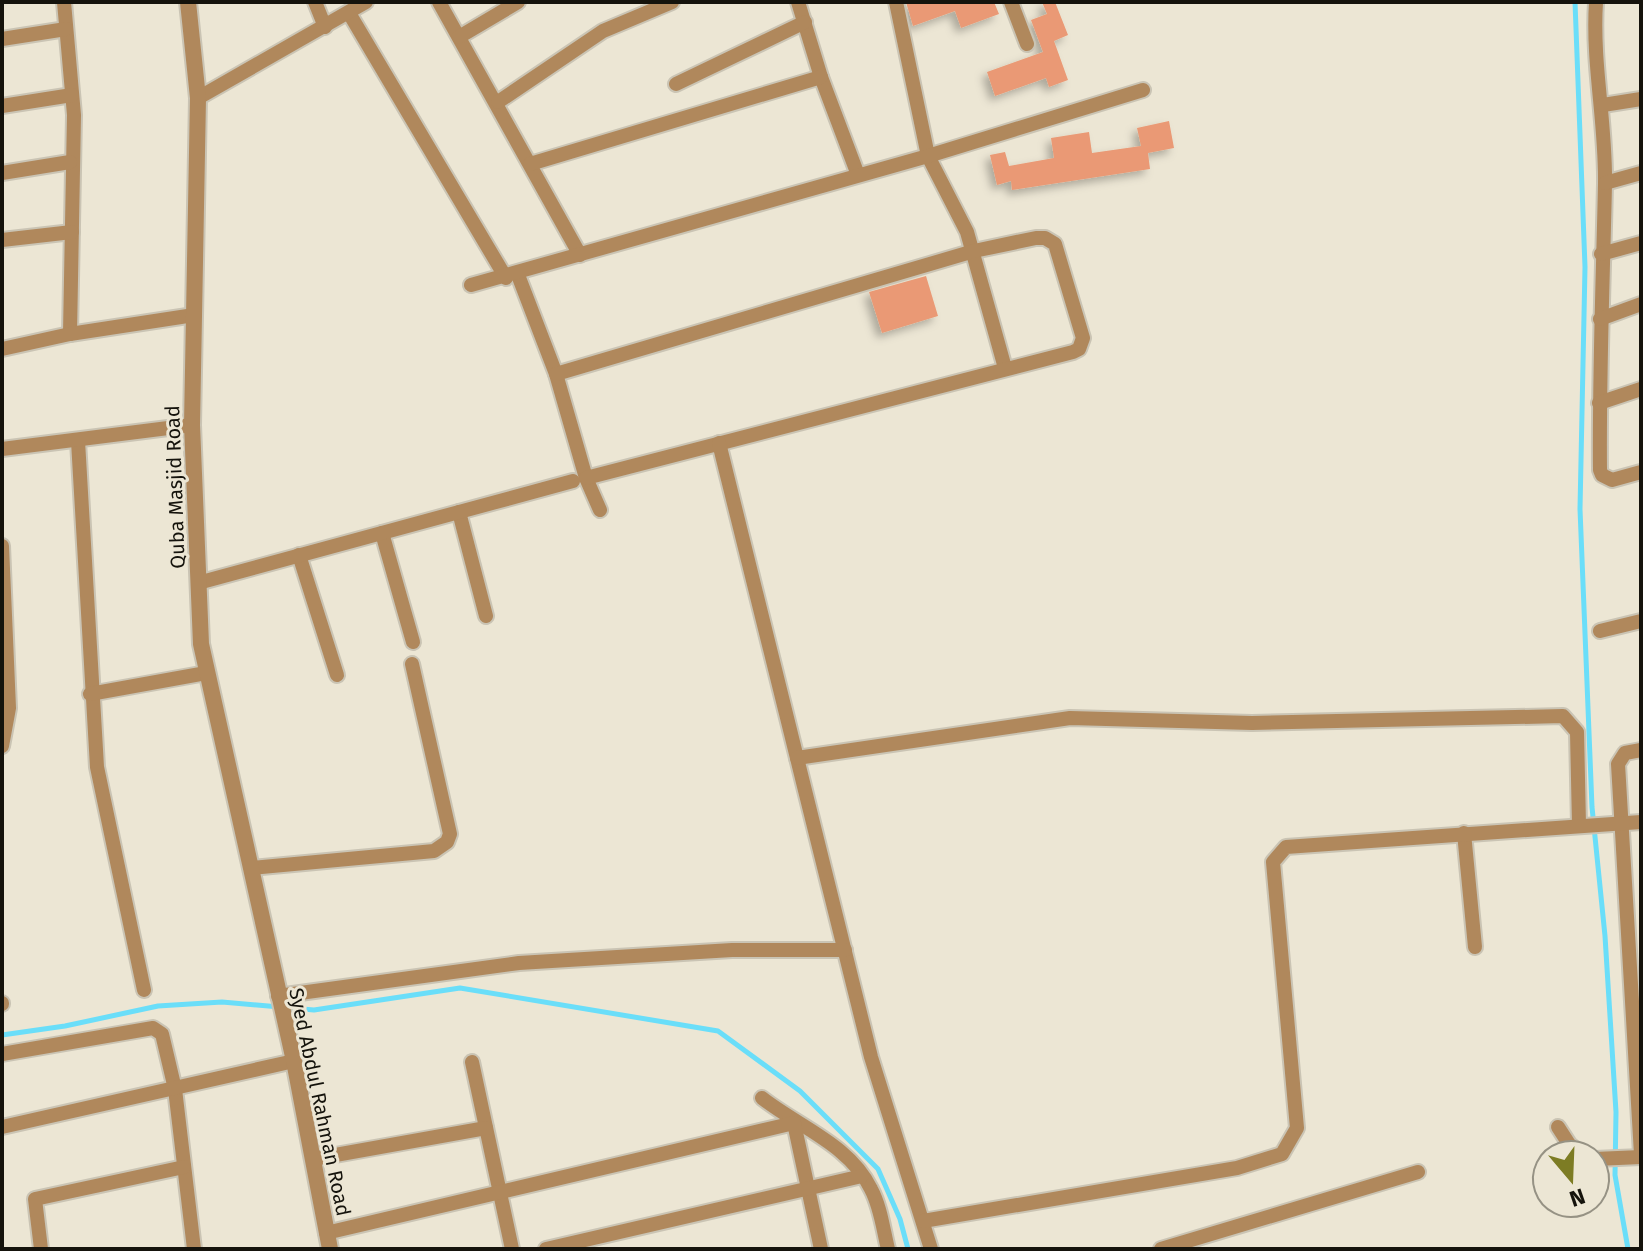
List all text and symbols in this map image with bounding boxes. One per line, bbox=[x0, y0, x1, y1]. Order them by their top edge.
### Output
street label: Quba Masjid Road bbox=[160, 405, 190, 569]
street label: Syed Abdul Rahman Road bbox=[284, 986, 356, 1218]
north arrow bbox=[1531, 1139, 1611, 1219]
text: N bbox=[1566, 1182, 1589, 1213]

